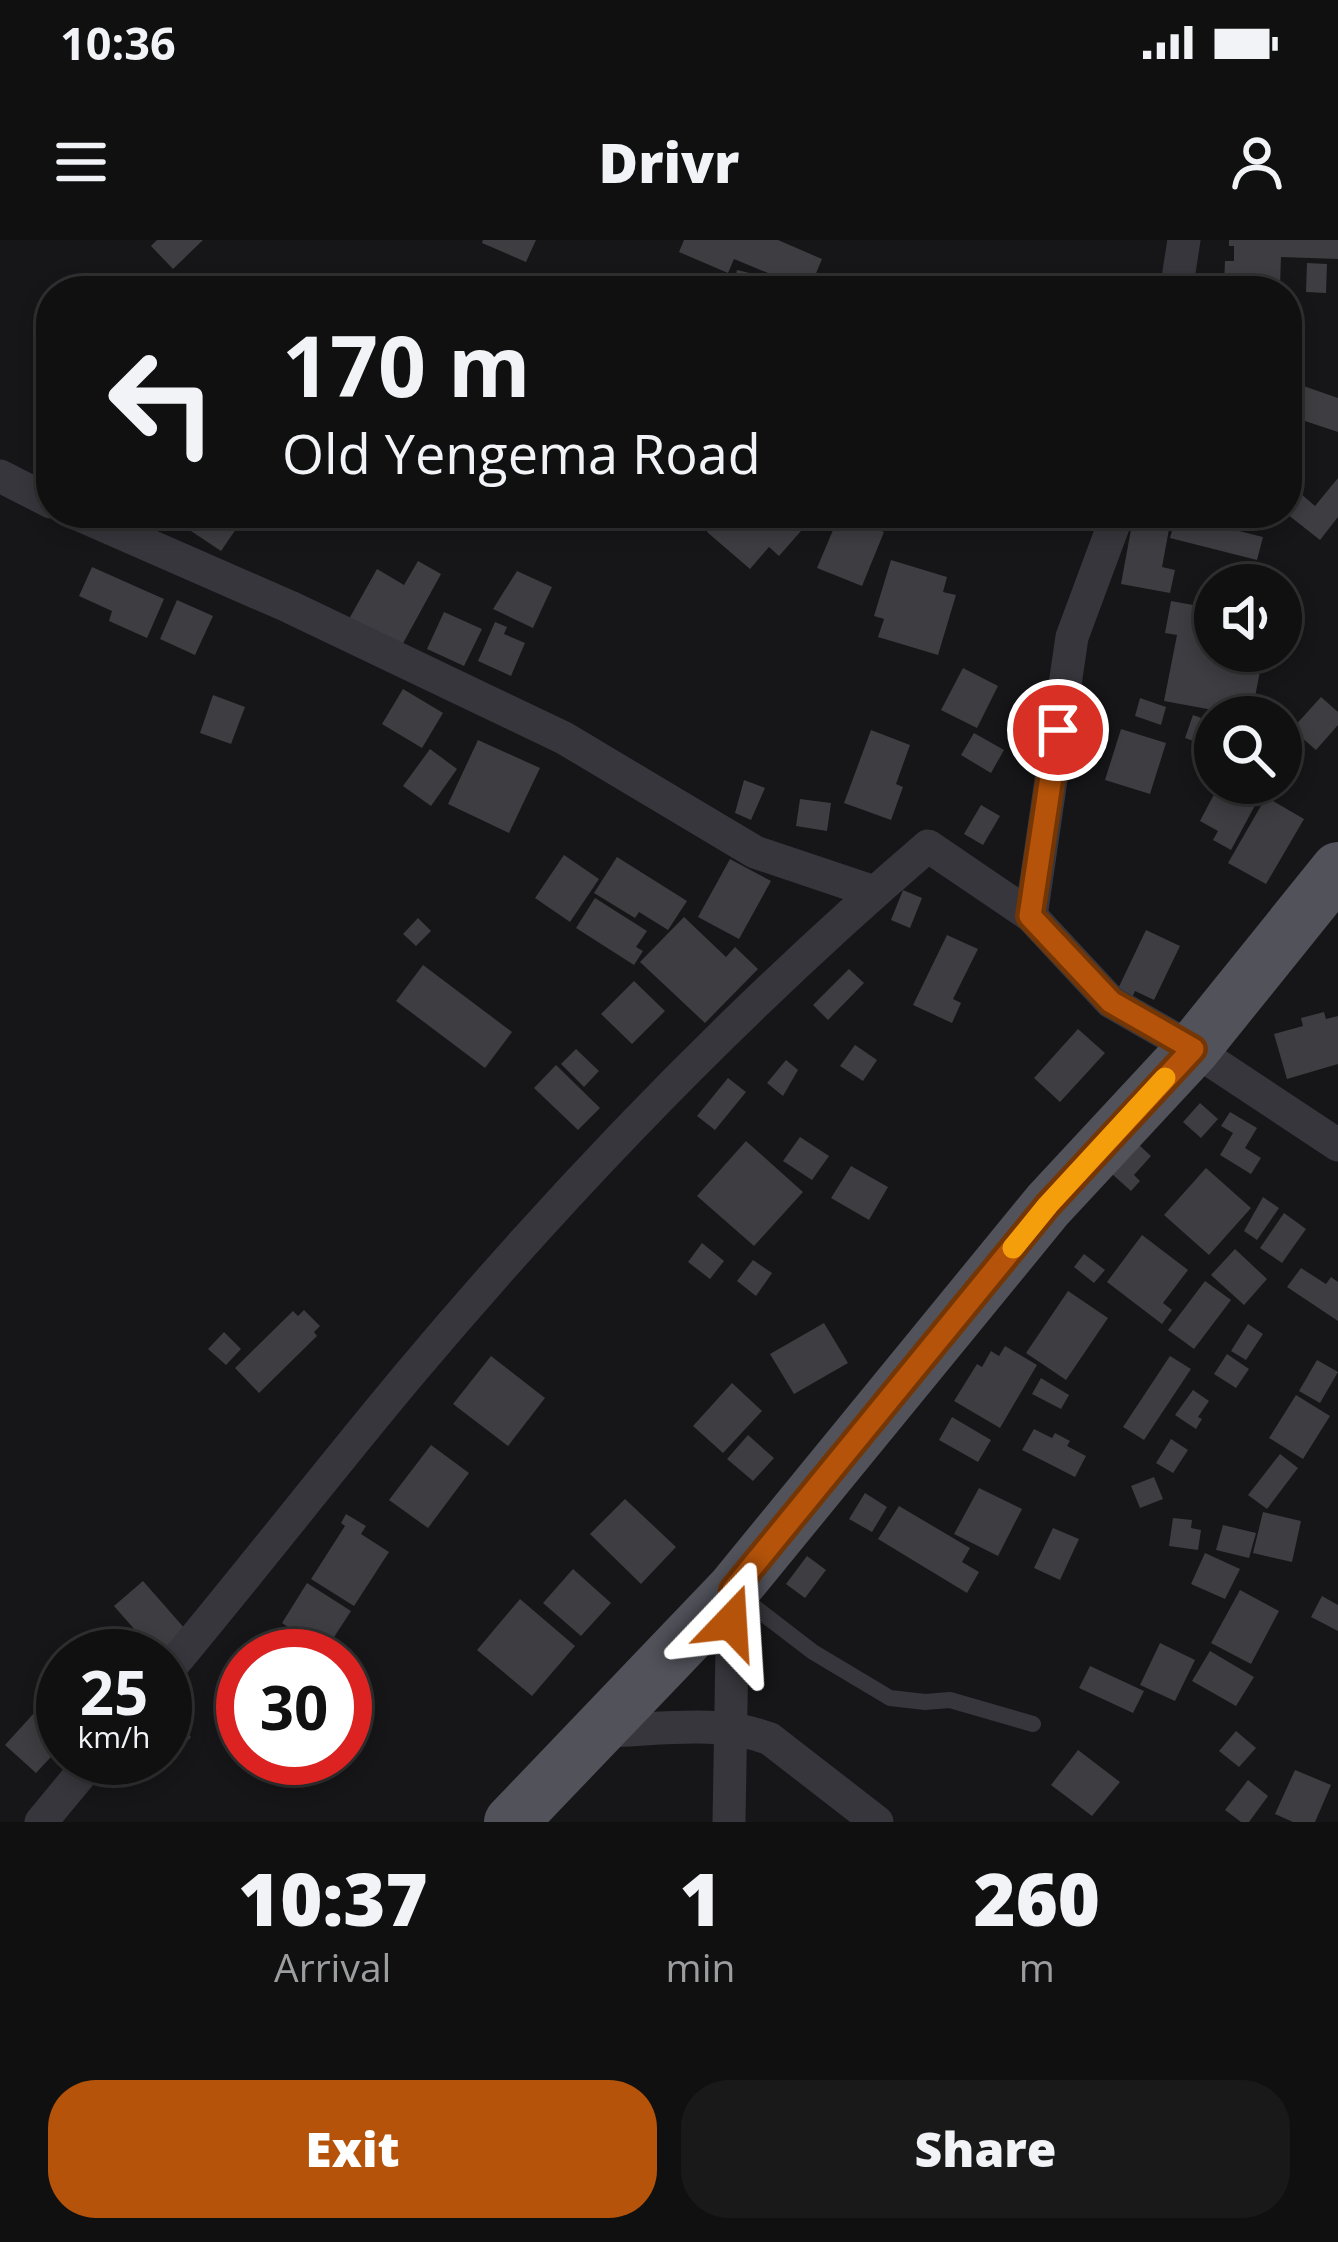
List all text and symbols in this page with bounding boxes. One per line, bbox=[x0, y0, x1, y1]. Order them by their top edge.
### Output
text: 10:36 bbox=[60, 12, 176, 73]
text: Drivr bbox=[599, 125, 739, 199]
icon: menu bbox=[48, 129, 114, 195]
icon: person bbox=[1224, 129, 1290, 195]
text: 170 m bbox=[282, 307, 530, 422]
icon: left bbox=[84, 324, 240, 480]
text: Old Yengema Road bbox=[282, 416, 761, 490]
map controls bbox=[1194, 564, 1302, 804]
button: sound bbox=[1194, 564, 1302, 672]
pin bbox=[1007, 679, 1109, 781]
button: search bbox=[1194, 696, 1302, 804]
icon: arrive bbox=[1025, 697, 1091, 763]
position arrow bbox=[668, 1559, 794, 1685]
speed limit sign: 30 bbox=[216, 1629, 372, 1785]
text: 25 bbox=[80, 1651, 148, 1733]
text: km/h bbox=[78, 1716, 150, 1757]
text: 10:37 bbox=[238, 1849, 428, 1947]
text: 1 bbox=[679, 1849, 722, 1947]
text: 260 bbox=[973, 1849, 1100, 1947]
text: Arrival bbox=[274, 1940, 391, 1993]
text: min bbox=[666, 1940, 735, 1993]
text: m bbox=[1019, 1940, 1055, 1993]
button: Exit bbox=[48, 2080, 657, 2218]
button: Share bbox=[681, 2080, 1290, 2218]

